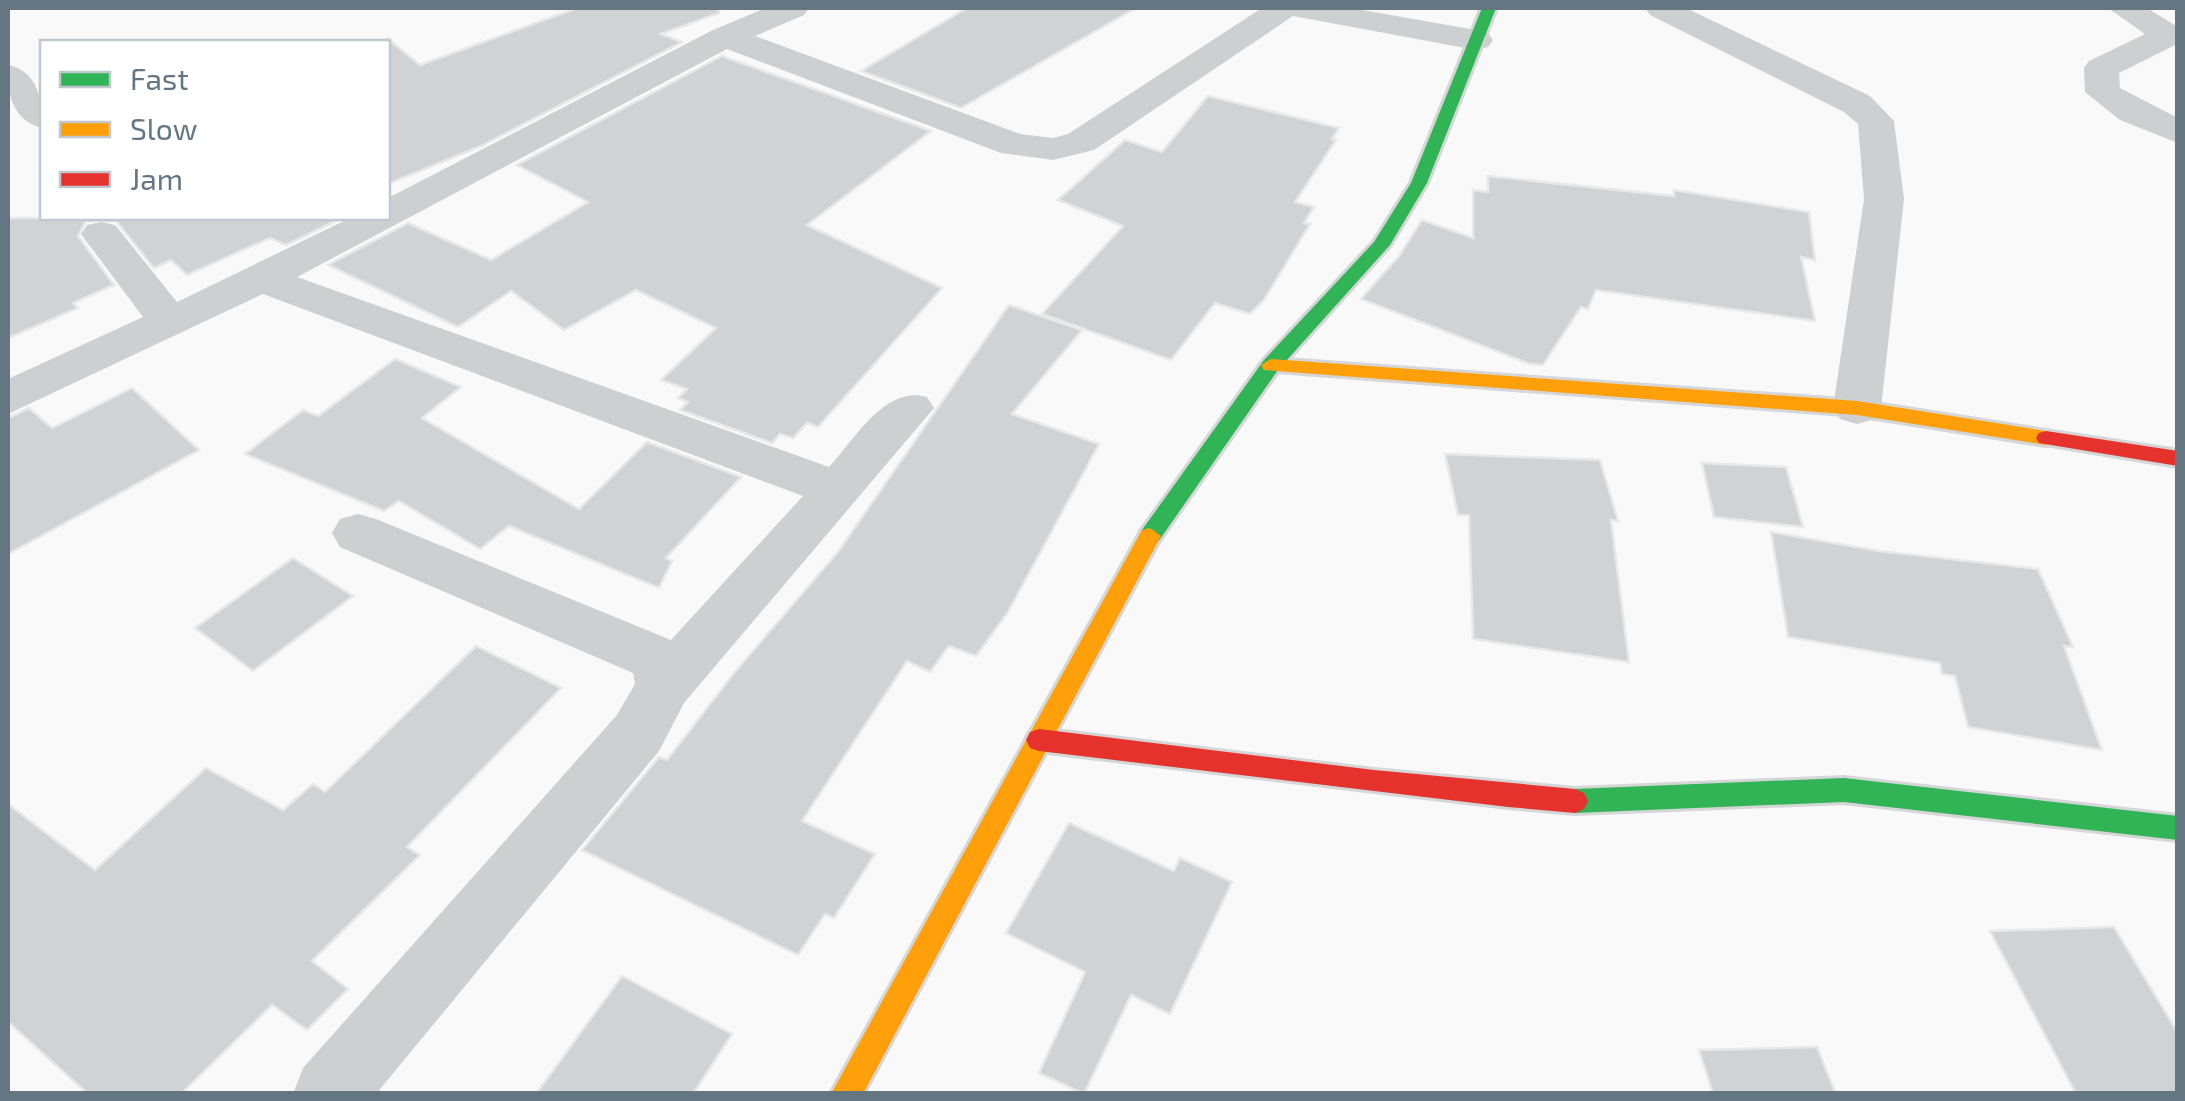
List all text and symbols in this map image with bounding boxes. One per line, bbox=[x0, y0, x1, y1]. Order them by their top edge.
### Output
legend bbox=[40, 40, 390, 220]
text: Fast bbox=[130, 60, 189, 96]
text: Slow bbox=[130, 110, 197, 146]
text: Jam bbox=[130, 160, 183, 196]

